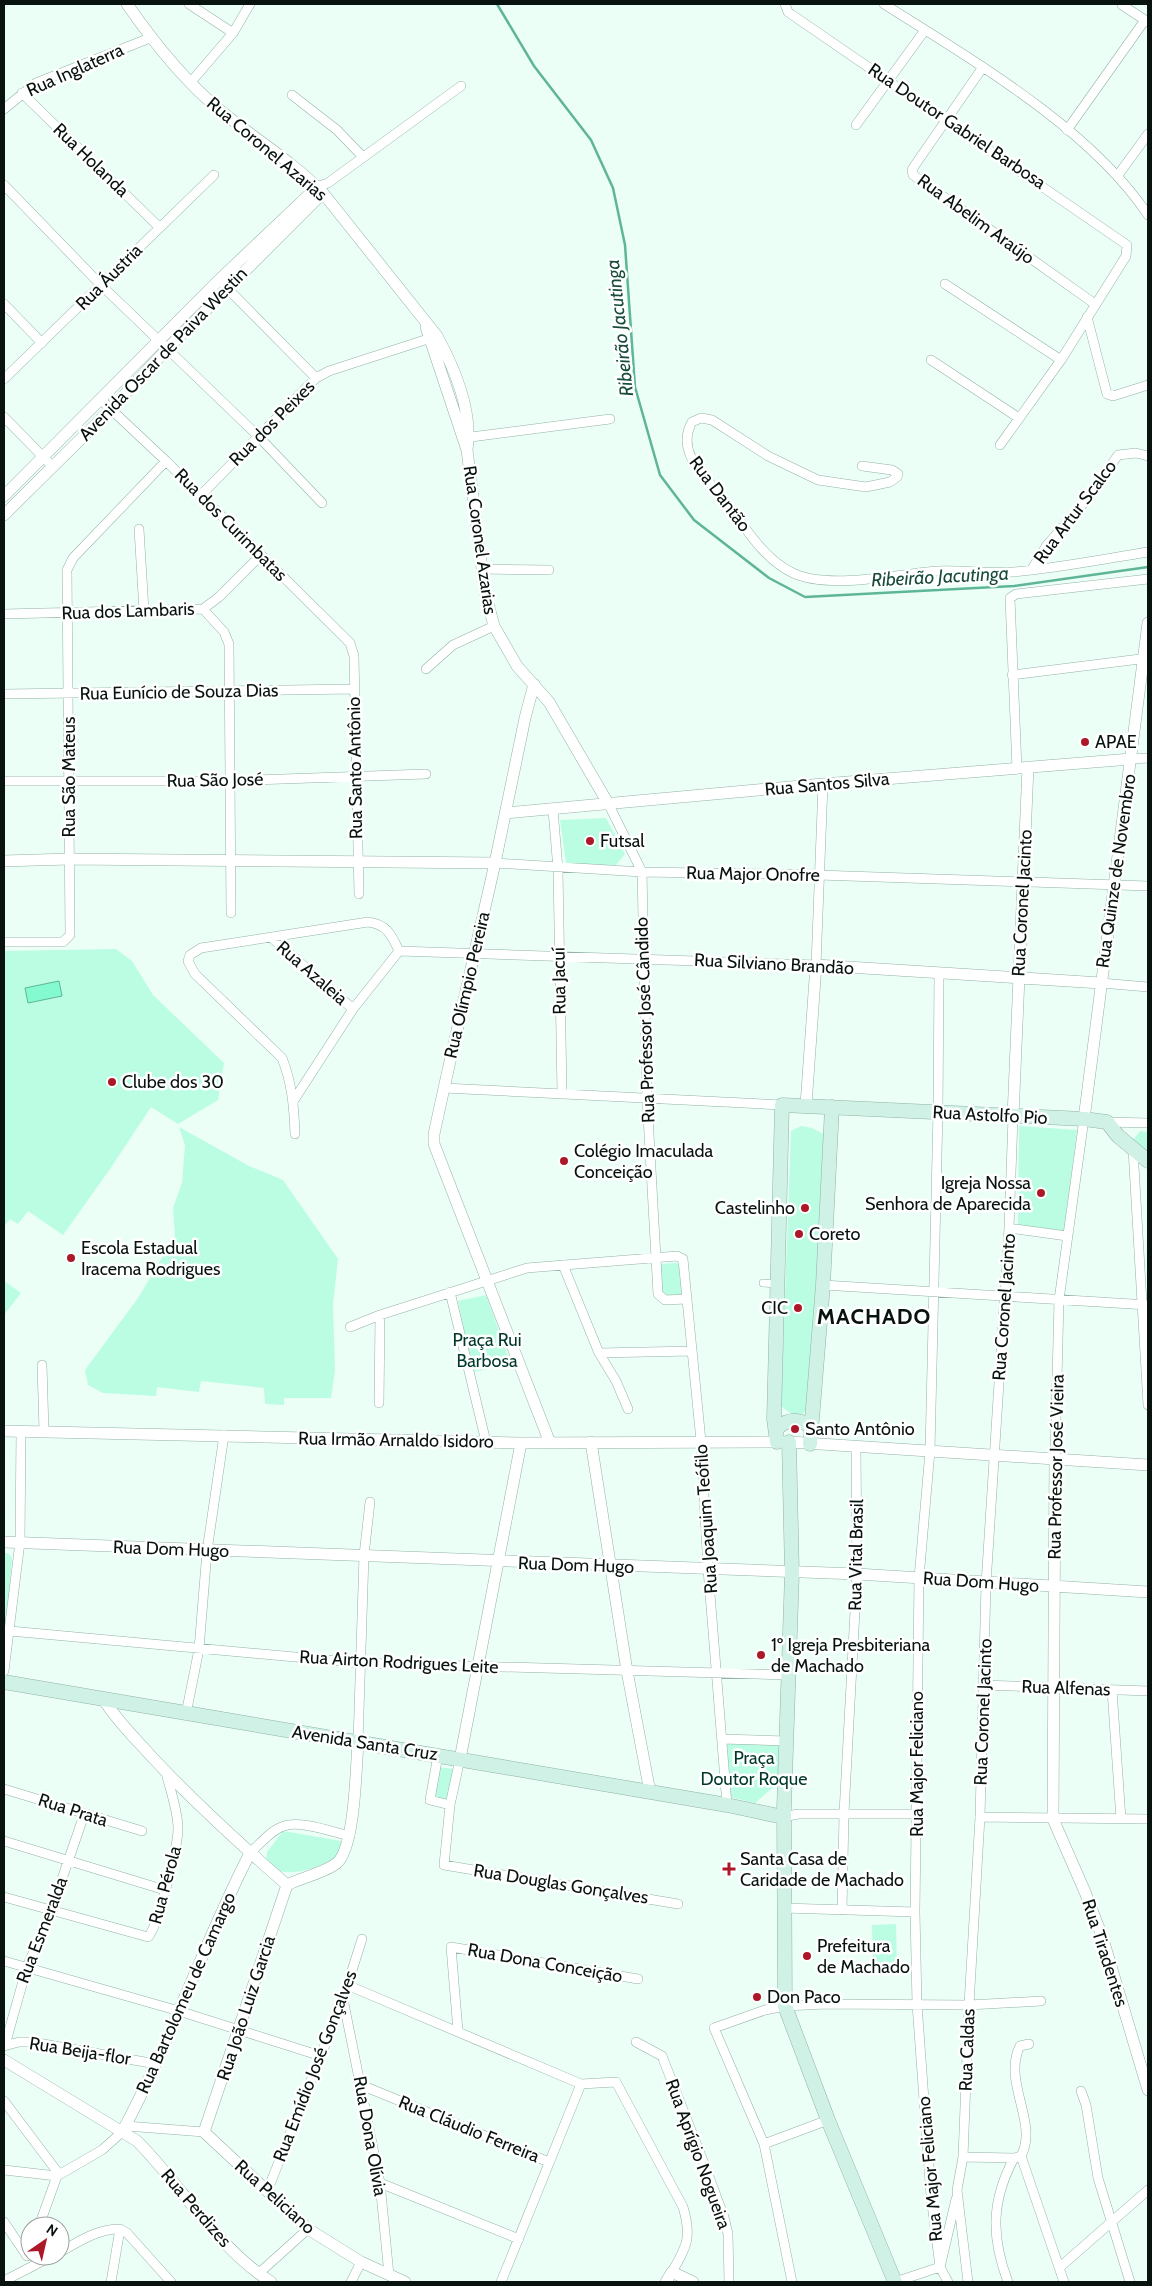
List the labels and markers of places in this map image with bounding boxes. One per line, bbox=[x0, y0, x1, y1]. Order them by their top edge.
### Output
place label: APAE bbox=[1095, 731, 1137, 753]
marker: APAE bbox=[1079, 736, 1091, 748]
place label: Futsal bbox=[600, 830, 645, 852]
marker: Futsal bbox=[584, 835, 596, 847]
place label: Clube dos 30 bbox=[122, 1071, 224, 1093]
marker: Clube dos 30 bbox=[106, 1076, 118, 1088]
place label: Colégio Imaculada Conceição bbox=[574, 1140, 714, 1183]
marker: Colégio Imaculada Conceição bbox=[558, 1155, 570, 1167]
place label: Igreja Nossa Senhora de Aparecida bbox=[865, 1172, 1031, 1215]
marker: Igreja Nossa Senhora de Aparecida bbox=[1035, 1187, 1047, 1199]
place label: Castelinho bbox=[715, 1197, 795, 1219]
marker: Castelinho bbox=[799, 1202, 811, 1214]
place label: Coreto bbox=[809, 1223, 860, 1245]
marker: Coreto bbox=[793, 1228, 805, 1240]
place label: Escola Estadual Iracema Rodrigues bbox=[81, 1237, 220, 1280]
marker: Escola Estadual Iracema Rodrigues bbox=[65, 1252, 77, 1264]
place label: CIC bbox=[761, 1297, 788, 1319]
marker: CIC bbox=[792, 1302, 804, 1314]
place label: Santo Antônio bbox=[805, 1418, 915, 1440]
marker: Santo Antônio bbox=[789, 1423, 801, 1435]
place label: 1º Igreja Presbiteriana de Machado bbox=[771, 1634, 931, 1677]
marker: 1º Igreja Presbiteriana de Machado bbox=[755, 1649, 767, 1661]
place label: Santa Casa de Caridade de Machado bbox=[740, 1848, 904, 1891]
marker: Santa Casa de Caridade de Machado bbox=[722, 1862, 736, 1876]
place label: Prefeitura de Machado bbox=[817, 1935, 910, 1978]
marker: Prefeitura de Machado bbox=[801, 1950, 813, 1962]
place label: Don Paco bbox=[767, 1986, 841, 2008]
marker: Don Paco bbox=[751, 1991, 763, 2003]

